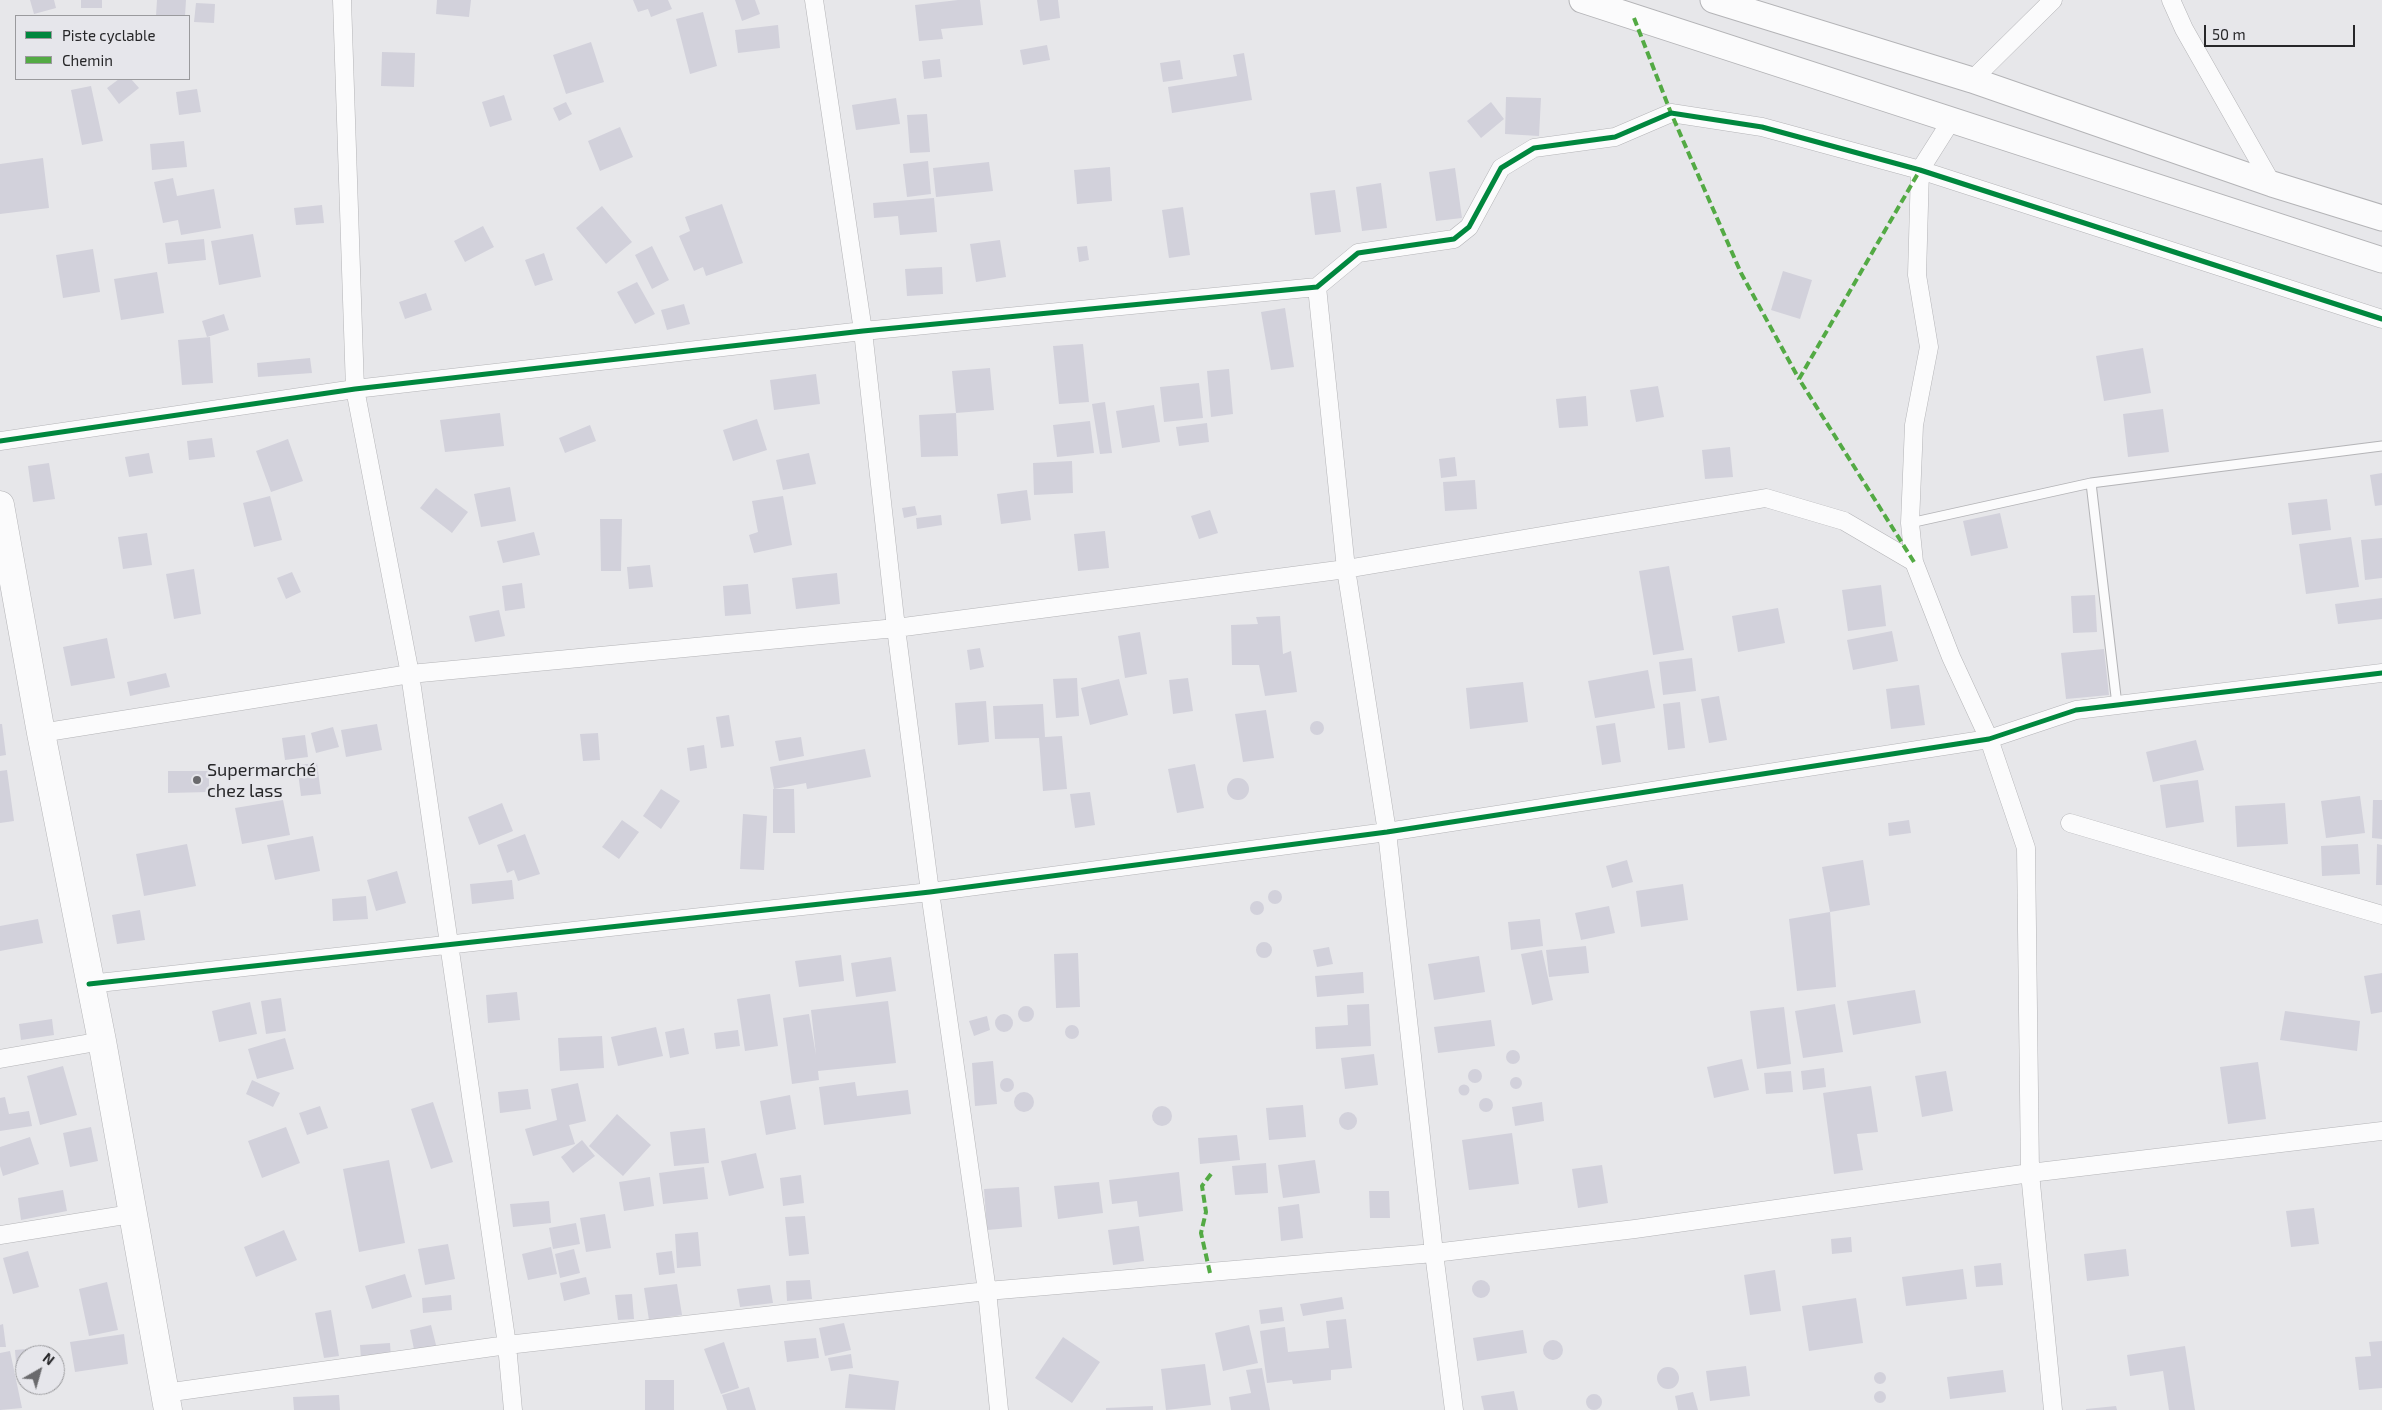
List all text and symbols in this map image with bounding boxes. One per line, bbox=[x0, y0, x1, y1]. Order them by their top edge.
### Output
legend bbox=[15, 15, 190, 80]
scale bar bbox=[2207, 15, 2358, 47]
text: 50 m bbox=[2212, 25, 2246, 43]
text: Piste cyclable bbox=[62, 26, 156, 44]
text: Chemin bbox=[62, 51, 113, 69]
place label: Supermarché chez lass bbox=[207, 759, 316, 802]
marker: Supermarché chez lass bbox=[191, 774, 203, 786]
north arrow bbox=[15, 1345, 65, 1395]
text: N bbox=[40, 1349, 58, 1368]

